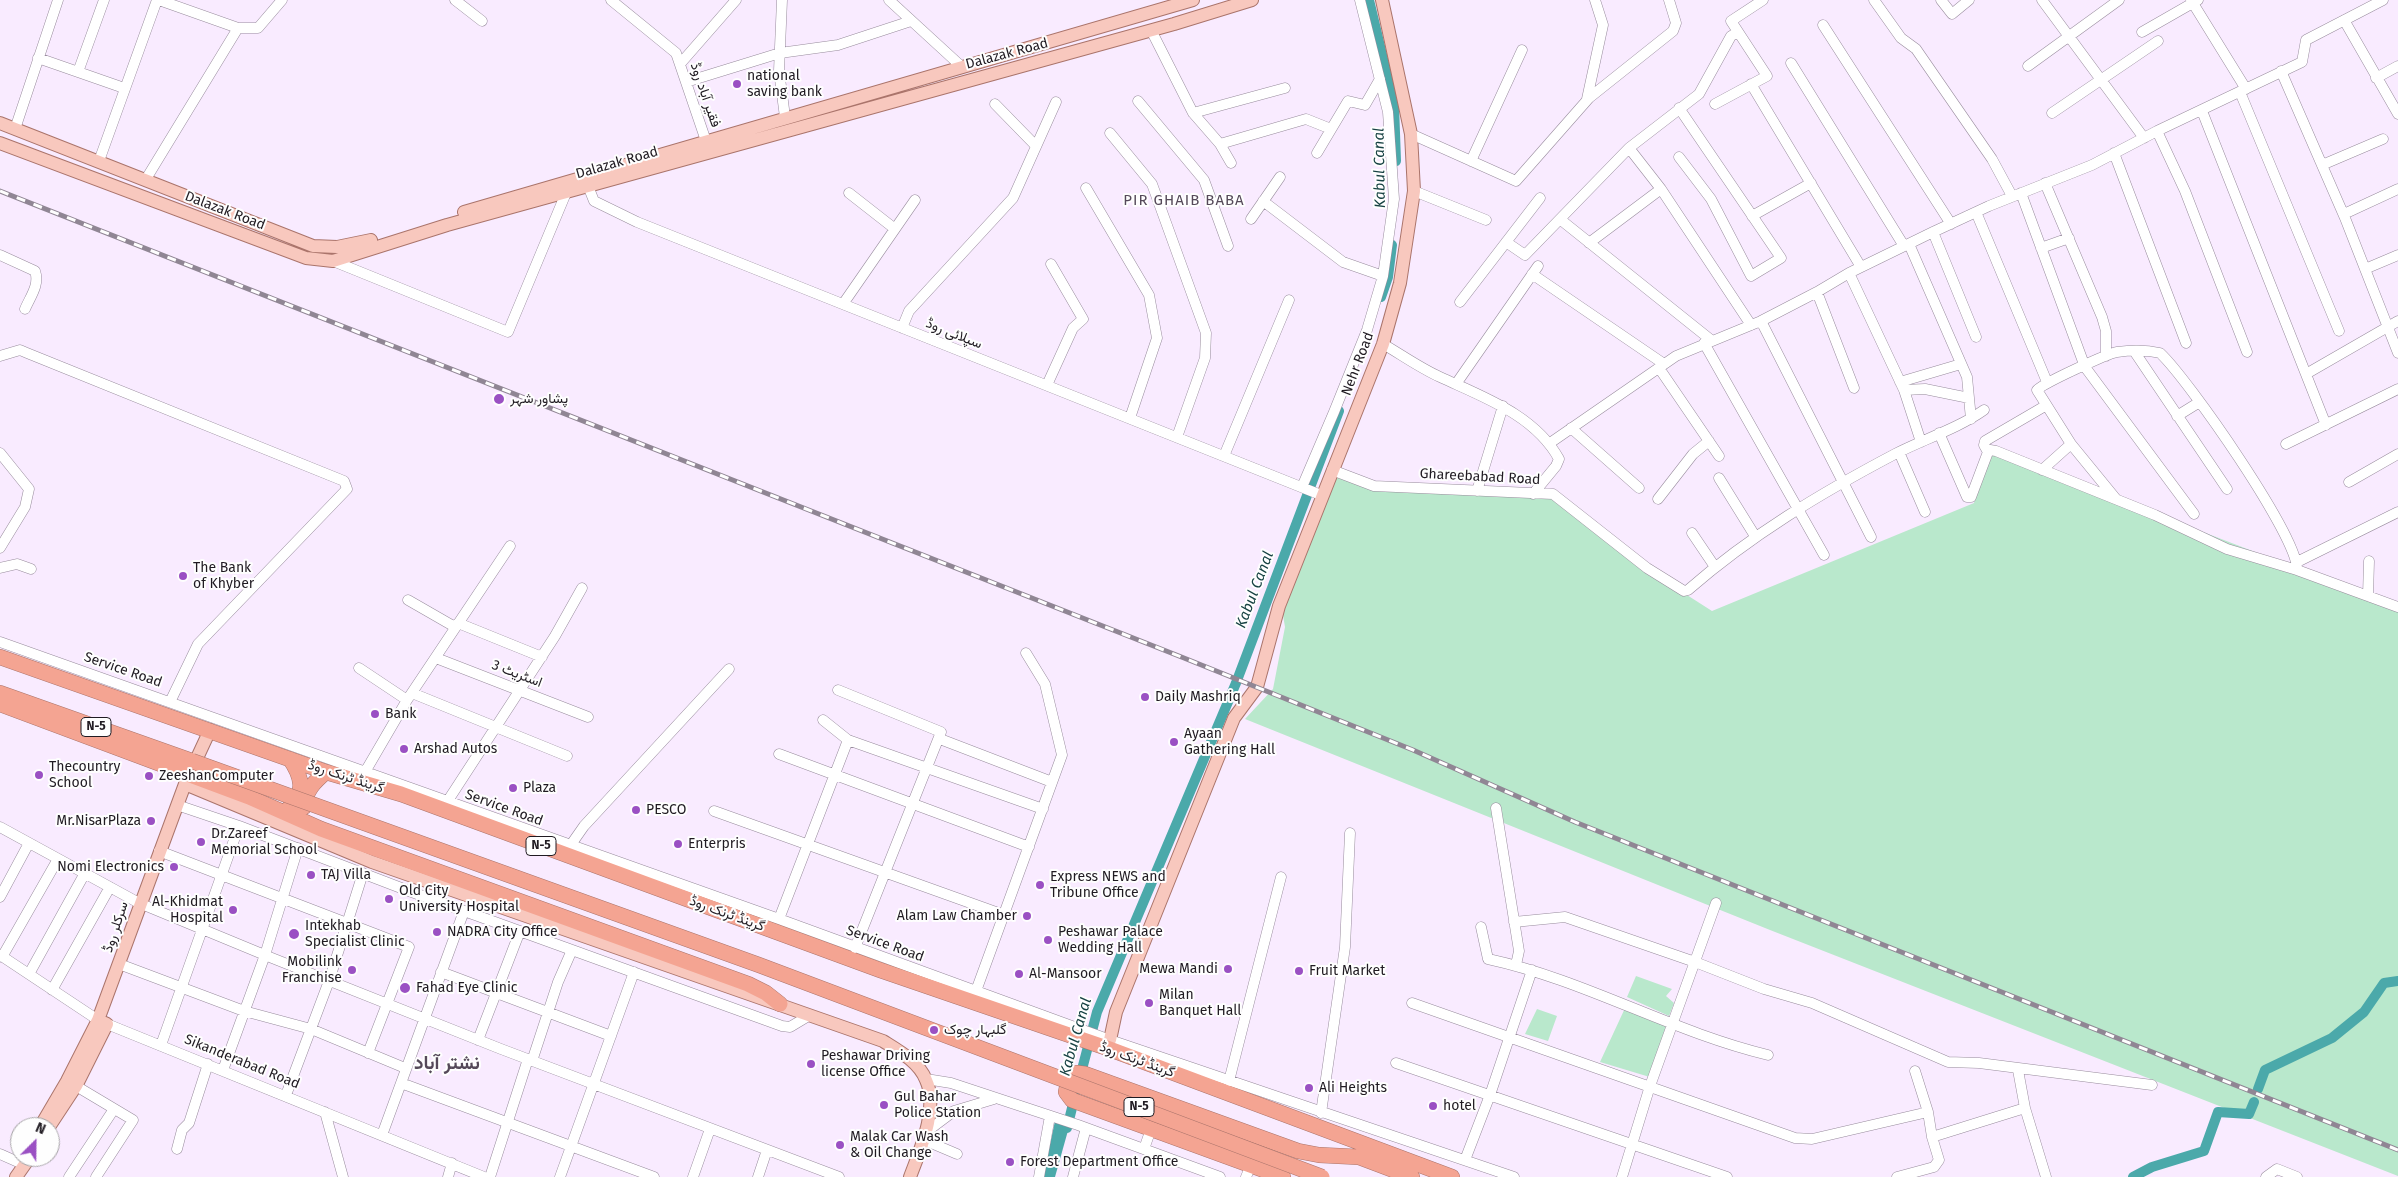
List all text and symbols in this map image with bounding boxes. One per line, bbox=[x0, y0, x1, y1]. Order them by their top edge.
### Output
street label: Dalazak Road bbox=[964, 35, 1050, 73]
street label: فقیر آباد روڈ bbox=[686, 61, 724, 129]
place label: national saving bank bbox=[747, 68, 822, 100]
marker: national saving bank bbox=[731, 78, 743, 90]
water label: Kabul Canal bbox=[1370, 127, 1390, 209]
street label: Dalazak Road bbox=[574, 143, 660, 183]
street label: Dalazak Road bbox=[182, 188, 268, 234]
district label: PIR GHAIB BABA bbox=[1122, 192, 1246, 210]
street label: سپلائی روڈ bbox=[923, 315, 985, 353]
street label: Nehr Road bbox=[1338, 330, 1378, 398]
place label: پشاور شہر bbox=[510, 391, 568, 407]
marker: پشاور شہر bbox=[492, 392, 506, 406]
street label: Ghareebabad Road bbox=[1419, 465, 1541, 489]
water label: Kabul Canal bbox=[1232, 549, 1278, 631]
place label: The Bank of Khyber bbox=[193, 560, 254, 592]
marker: The Bank of Khyber bbox=[177, 570, 189, 582]
street label: Service Road bbox=[82, 649, 164, 691]
street label: اسٹریٹ 3 bbox=[489, 657, 545, 691]
place label: Daily Mashriq bbox=[1155, 689, 1241, 705]
marker: Daily Mashriq bbox=[1139, 691, 1151, 703]
place label: Bank bbox=[385, 706, 416, 722]
marker: Bank bbox=[369, 708, 381, 720]
road number: N-5 bbox=[81, 718, 111, 736]
place label: Ayaan Gathering Hall bbox=[1184, 726, 1275, 759]
marker: Ayaan Gathering Hall bbox=[1168, 736, 1180, 748]
place label: Arshad Autos bbox=[414, 741, 497, 757]
marker: Arshad Autos bbox=[398, 743, 410, 755]
street label: گرینڈ ٹرنک روڈ bbox=[306, 757, 386, 797]
place label: Thecountry School bbox=[49, 759, 120, 792]
place label: ZeeshanComputer bbox=[159, 768, 274, 784]
marker: Thecountry School bbox=[33, 769, 45, 781]
marker: ZeeshanComputer bbox=[143, 770, 155, 782]
place label: Plaza bbox=[523, 780, 556, 796]
marker: Plaza bbox=[507, 782, 519, 794]
street label: Service Road bbox=[463, 786, 545, 830]
place label: PESCO bbox=[646, 802, 686, 818]
marker: PESCO bbox=[630, 804, 642, 816]
place label: Mr.NisarPlaza bbox=[56, 813, 141, 829]
marker: Mr.NisarPlaza bbox=[145, 815, 157, 827]
place label: Dr.Zareef Memorial School bbox=[211, 826, 317, 859]
marker: Dr.Zareef Memorial School bbox=[195, 836, 207, 848]
road number: N-5 bbox=[526, 836, 556, 856]
place label: Enterpris bbox=[688, 836, 746, 852]
marker: Enterpris bbox=[672, 838, 684, 850]
place label: Nomi Electronics bbox=[57, 859, 164, 875]
marker: Nomi Electronics bbox=[168, 861, 180, 873]
place label: TAJ Villa bbox=[321, 867, 371, 883]
marker: TAJ Villa bbox=[305, 869, 317, 881]
place label: Express NEWS and Tribune Office bbox=[1050, 869, 1166, 902]
marker: Express NEWS and Tribune Office bbox=[1034, 879, 1046, 891]
place label: Old City University Hospital bbox=[399, 883, 519, 916]
marker: Old City University Hospital bbox=[383, 893, 395, 905]
street label: گرینڈ ٹرنک روڈ bbox=[687, 893, 767, 935]
place label: Al-Khidmat Hospital bbox=[152, 894, 223, 926]
street label: سرکلر روڈ bbox=[100, 899, 132, 955]
marker: Al-Khidmat Hospital bbox=[227, 904, 239, 916]
place label: Alam Law Chamber bbox=[897, 908, 1017, 924]
marker: Alam Law Chamber bbox=[1021, 910, 1033, 922]
place label: Intekhab Specialist Clinic bbox=[305, 918, 405, 950]
street label: Service Road bbox=[844, 922, 926, 966]
place label: NADRA City Office bbox=[447, 924, 558, 940]
place label: Peshawar Palace Wedding Hall bbox=[1058, 924, 1163, 956]
marker: NADRA City Office bbox=[431, 926, 443, 938]
marker: Intekhab Specialist Clinic bbox=[287, 927, 301, 941]
marker: Peshawar Palace Wedding Hall bbox=[1042, 934, 1054, 946]
place label: Mobilink Franchise bbox=[282, 954, 342, 986]
place label: Mewa Mandi bbox=[1139, 961, 1218, 977]
marker: Mewa Mandi bbox=[1222, 963, 1234, 975]
place label: Fruit Market bbox=[1309, 963, 1385, 979]
marker: Mobilink Franchise bbox=[346, 964, 358, 976]
marker: Fruit Market bbox=[1293, 965, 1305, 977]
place label: Al-Mansoor bbox=[1029, 966, 1102, 982]
marker: Al-Mansoor bbox=[1013, 968, 1025, 980]
place label: Fahad Eye Clinic bbox=[416, 980, 518, 996]
marker: Fahad Eye Clinic bbox=[398, 981, 412, 995]
place label: Milan Banquet Hall bbox=[1159, 987, 1241, 1020]
water label: Kabul Canal bbox=[1056, 996, 1096, 1078]
marker: Milan Banquet Hall bbox=[1143, 997, 1155, 1009]
place label: گلبہار چوک bbox=[944, 1022, 1007, 1038]
marker: گلبہار چوک bbox=[928, 1024, 940, 1036]
street label: Sikanderabad Road bbox=[182, 1031, 302, 1093]
street label: گرینڈ ٹرنک روڈ bbox=[1097, 1039, 1177, 1081]
place label: Peshawar Driving license Office bbox=[821, 1048, 930, 1080]
district label: نشتر آباد bbox=[414, 1053, 480, 1075]
marker: Peshawar Driving license Office bbox=[805, 1058, 817, 1070]
place label: Ali Heights bbox=[1319, 1080, 1387, 1096]
marker: Ali Heights bbox=[1303, 1082, 1315, 1094]
place label: Gul Bahar Police Station bbox=[894, 1089, 981, 1122]
road number: N-5 bbox=[1124, 1098, 1154, 1116]
place label: hotel bbox=[1443, 1098, 1476, 1114]
marker: Gul Bahar Police Station bbox=[878, 1099, 890, 1111]
marker: hotel bbox=[1427, 1100, 1439, 1112]
north arrow bbox=[10, 1117, 60, 1167]
text: N bbox=[33, 1119, 48, 1138]
place label: Malak Car Wash & Oil Change bbox=[850, 1129, 949, 1162]
marker: Malak Car Wash & Oil Change bbox=[834, 1139, 846, 1151]
place label: Forest Department Office bbox=[1020, 1154, 1178, 1170]
marker: Forest Department Office bbox=[1004, 1156, 1016, 1168]

